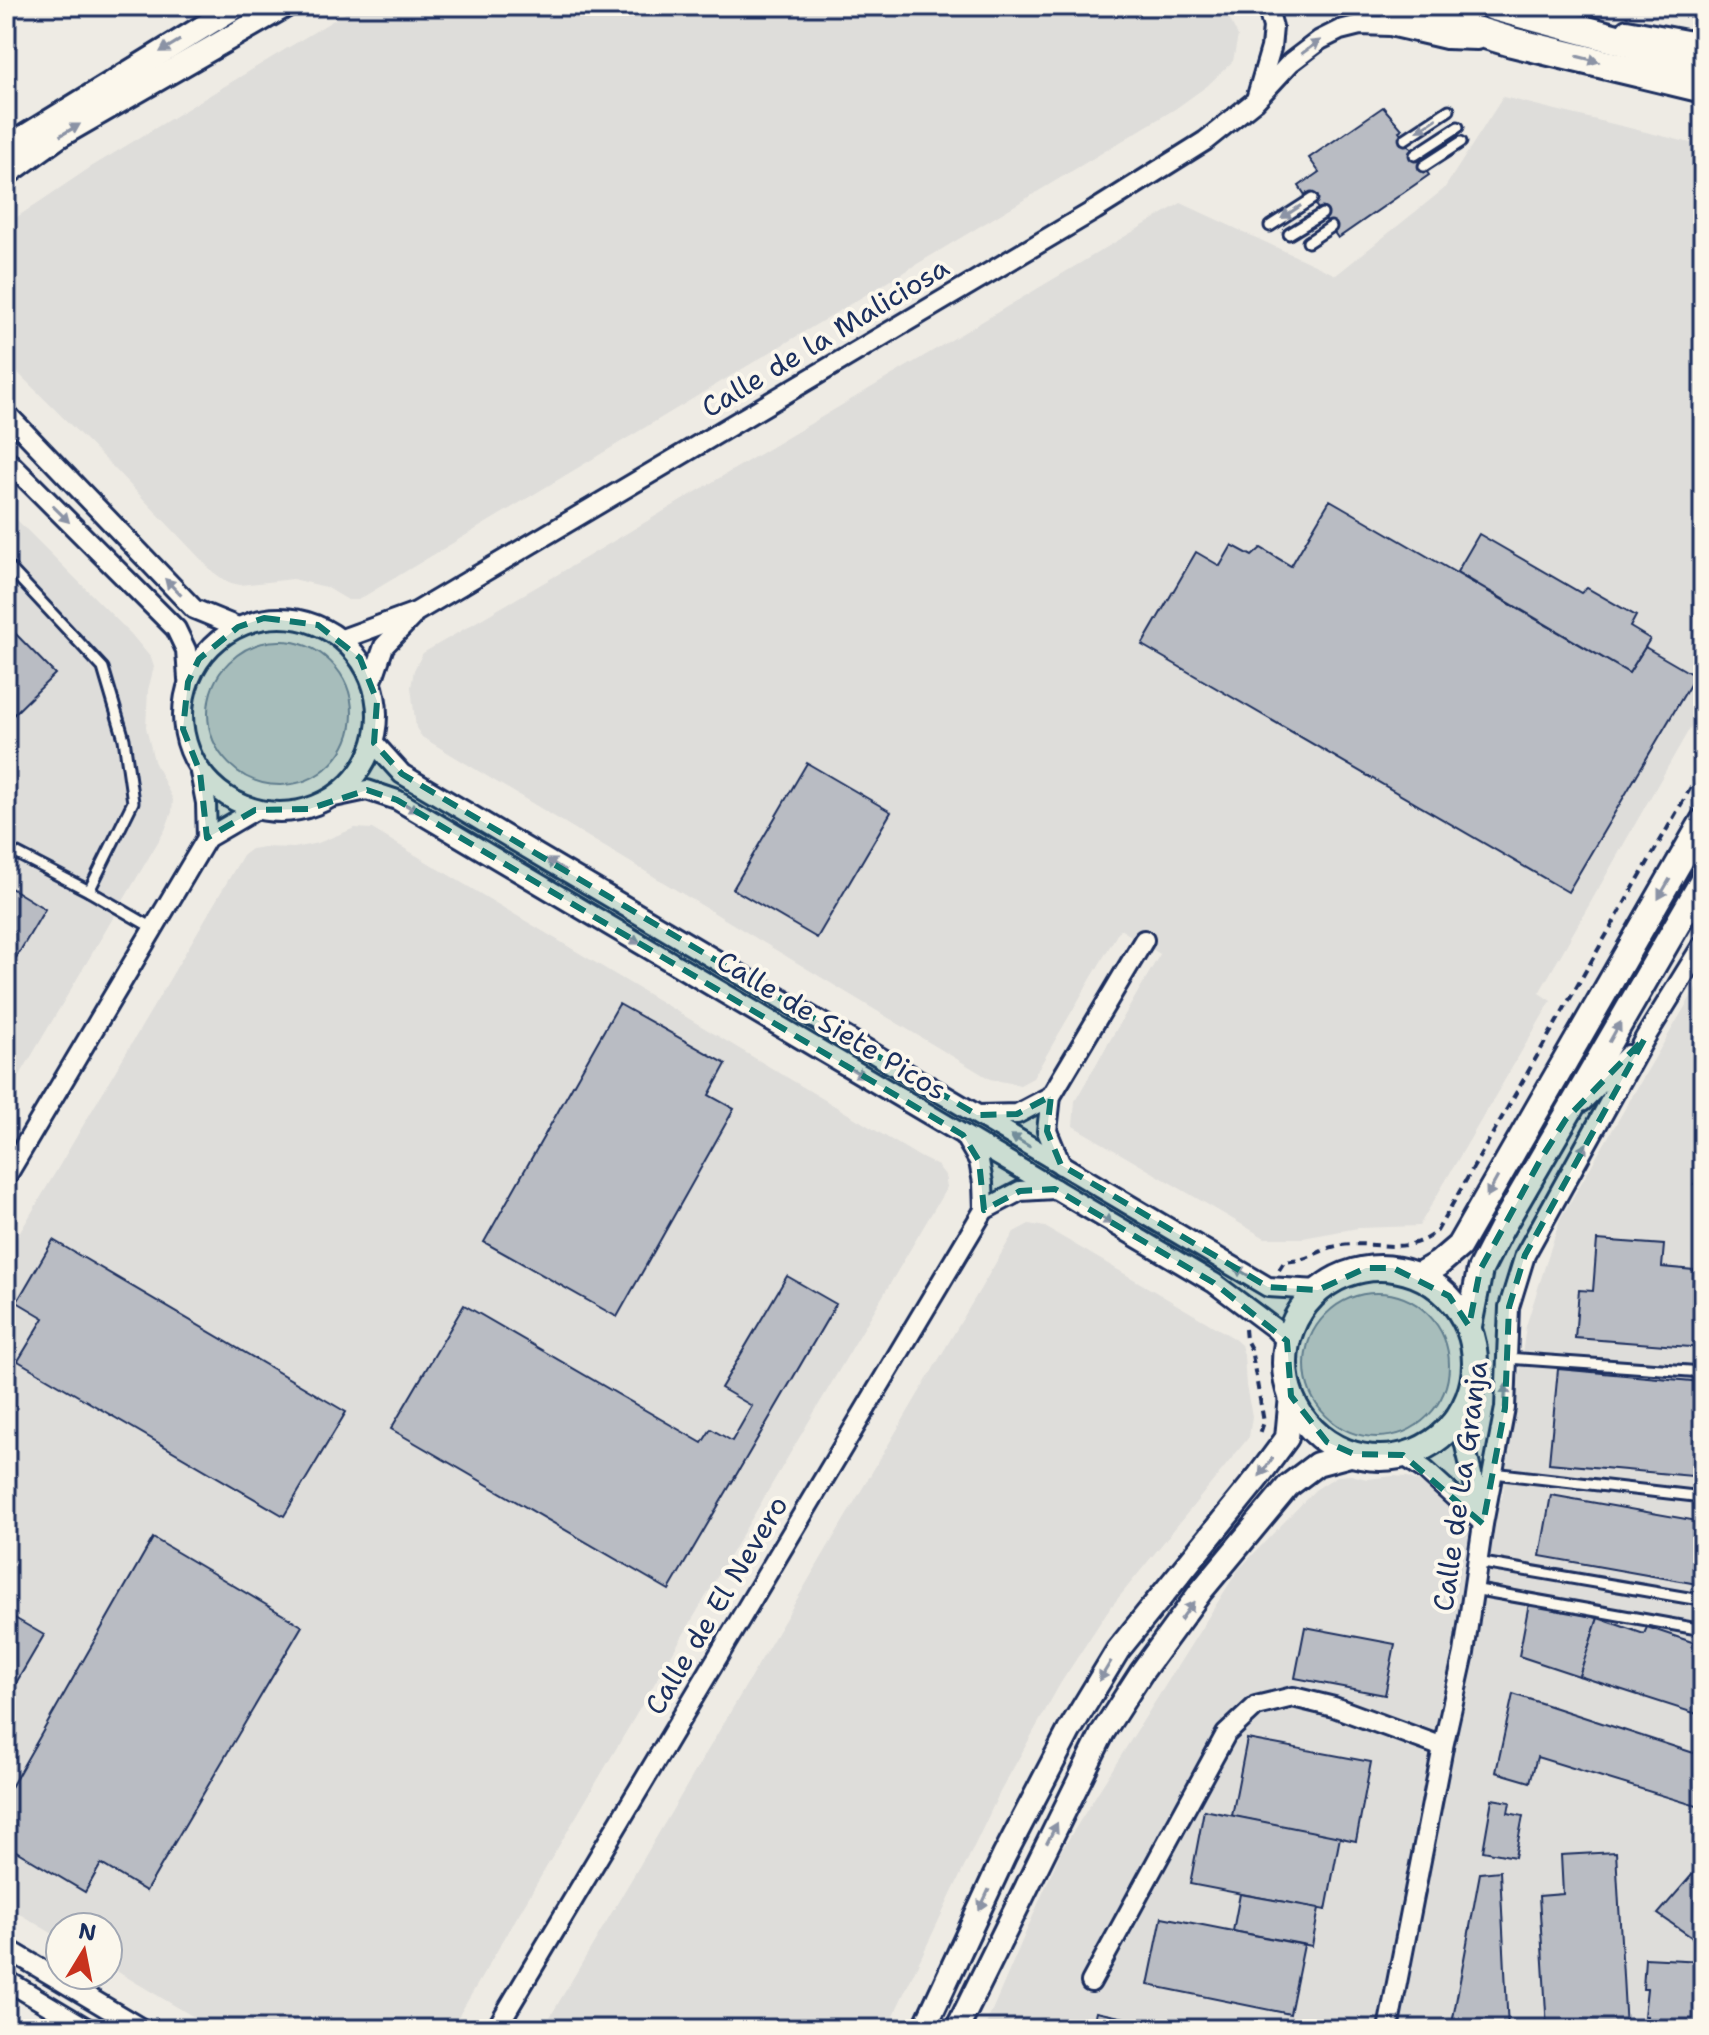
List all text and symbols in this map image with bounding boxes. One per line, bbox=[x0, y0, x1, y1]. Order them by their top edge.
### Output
one-way arrow bbox=[159, 39, 181, 53]
one-way arrow bbox=[1301, 40, 1322, 55]
one-way arrow bbox=[1575, 54, 1600, 66]
one-way arrow bbox=[1416, 117, 1438, 131]
one-way arrow bbox=[59, 123, 81, 137]
one-way arrow bbox=[1280, 205, 1301, 220]
street label: Calle de la Maliciosa bbox=[694, 248, 956, 426]
one-way arrow bbox=[51, 504, 70, 523]
one-way arrow bbox=[164, 578, 182, 597]
one-way arrow bbox=[397, 799, 419, 813]
one-way arrow bbox=[545, 858, 567, 872]
one-way arrow bbox=[1657, 878, 1671, 900]
one-way arrow bbox=[620, 931, 642, 945]
street label: Calle de Siete Picos bbox=[710, 941, 954, 1109]
one-way arrow bbox=[1608, 1021, 1622, 1043]
one-way arrow bbox=[844, 1064, 866, 1078]
one-way arrow bbox=[1009, 1134, 1031, 1148]
one-way arrow bbox=[1574, 1142, 1588, 1164]
one-way arrow bbox=[1485, 1176, 1499, 1198]
one-way arrow bbox=[1092, 1210, 1114, 1224]
one-way arrow bbox=[1233, 1266, 1255, 1280]
street label: Calle de La Granja bbox=[1424, 1358, 1496, 1614]
one-way arrow bbox=[1499, 1383, 1512, 1408]
one-way arrow bbox=[1258, 1456, 1274, 1477]
street label: Calle de El Nevero bbox=[636, 1488, 796, 1722]
one-way arrow bbox=[1179, 1600, 1195, 1622]
one-way arrow bbox=[1099, 1660, 1113, 1682]
one-way arrow bbox=[1046, 1821, 1059, 1844]
one-way arrow bbox=[977, 1889, 990, 1912]
north arrow bbox=[44, 1911, 124, 1991]
text: N bbox=[76, 1916, 98, 1948]

